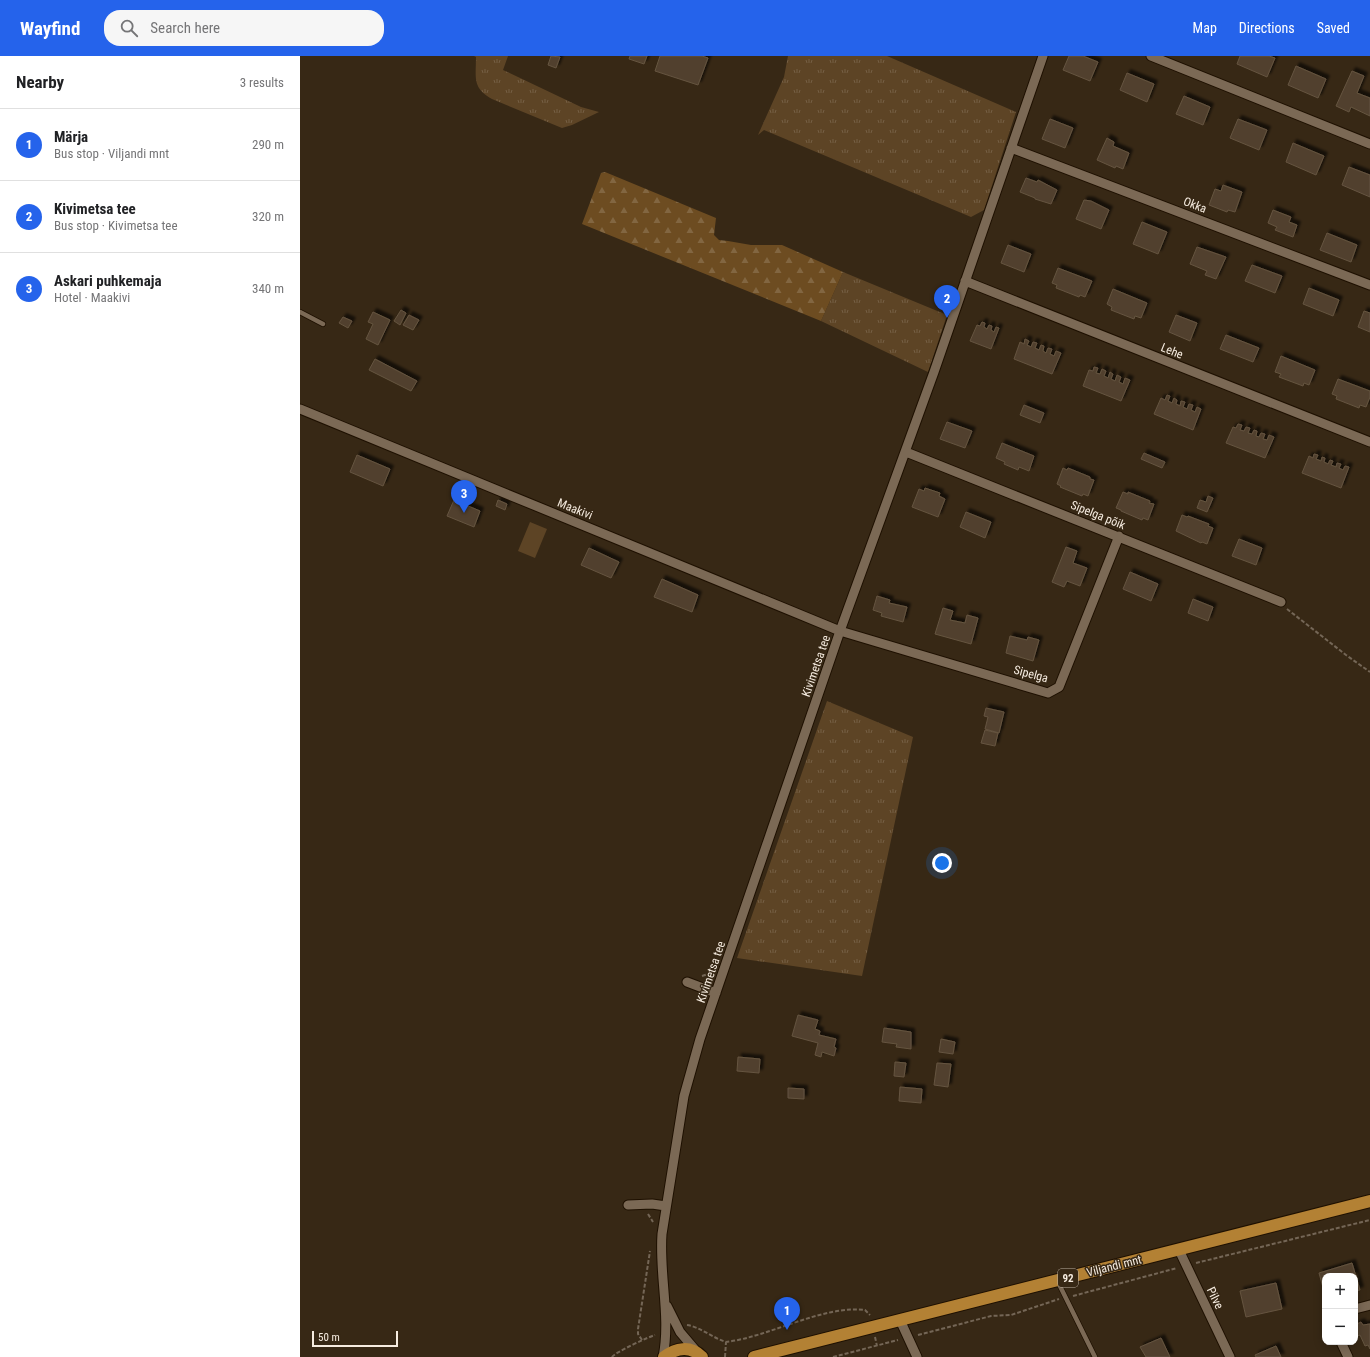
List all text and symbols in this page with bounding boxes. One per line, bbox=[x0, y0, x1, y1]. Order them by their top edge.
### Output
search box bbox=[104, 10, 384, 46]
text: Wayfind bbox=[20, 17, 80, 40]
icon: search bbox=[118, 17, 140, 39]
text: Search here bbox=[150, 19, 220, 37]
text: Map bbox=[1193, 20, 1217, 36]
text: Directions bbox=[1239, 20, 1295, 36]
text: Saved bbox=[1317, 20, 1350, 36]
text: Nearby bbox=[16, 72, 64, 92]
text: 3 results bbox=[240, 75, 284, 90]
text: Märja bbox=[54, 128, 88, 146]
text: 1 bbox=[26, 137, 32, 152]
text: 290 m bbox=[252, 137, 284, 152]
text: Bus stop · Viljandi mnt bbox=[54, 146, 169, 161]
street label: Okka bbox=[1181, 194, 1209, 216]
text: Kivimetsa tee bbox=[54, 200, 136, 218]
text: 2 bbox=[26, 209, 32, 224]
text: 320 m bbox=[252, 209, 284, 224]
text: Bus stop · Kivimetsa tee bbox=[54, 218, 178, 233]
text: Askari puhkemaja bbox=[54, 272, 162, 290]
text: 3 bbox=[26, 281, 32, 296]
text: 340 m bbox=[252, 281, 284, 296]
pin: 2 bbox=[934, 285, 960, 318]
text: Hotel · Maakivi bbox=[54, 290, 130, 305]
street label: Lehe bbox=[1159, 340, 1186, 362]
pin: 3 bbox=[451, 480, 477, 513]
street label: Maakivi bbox=[555, 496, 595, 522]
street label: Sipelga põik bbox=[1069, 498, 1128, 533]
street label: Kivimetsa tee bbox=[799, 633, 833, 699]
street label: Sipelga bbox=[1012, 663, 1050, 685]
your location bbox=[932, 853, 952, 873]
street label: Kivimetsa tee bbox=[694, 939, 728, 1005]
street label: Viljandi mnt bbox=[1085, 1252, 1143, 1280]
road number: 92 bbox=[1058, 1269, 1078, 1287]
map controls bbox=[1322, 1273, 1358, 1345]
button: + bbox=[1322, 1273, 1358, 1309]
street label: Pilve bbox=[1204, 1285, 1226, 1312]
pin: 1 bbox=[774, 1297, 800, 1330]
button: − bbox=[1322, 1309, 1358, 1345]
scale bar bbox=[312, 1329, 398, 1348]
text: 50 m bbox=[318, 1331, 340, 1344]

